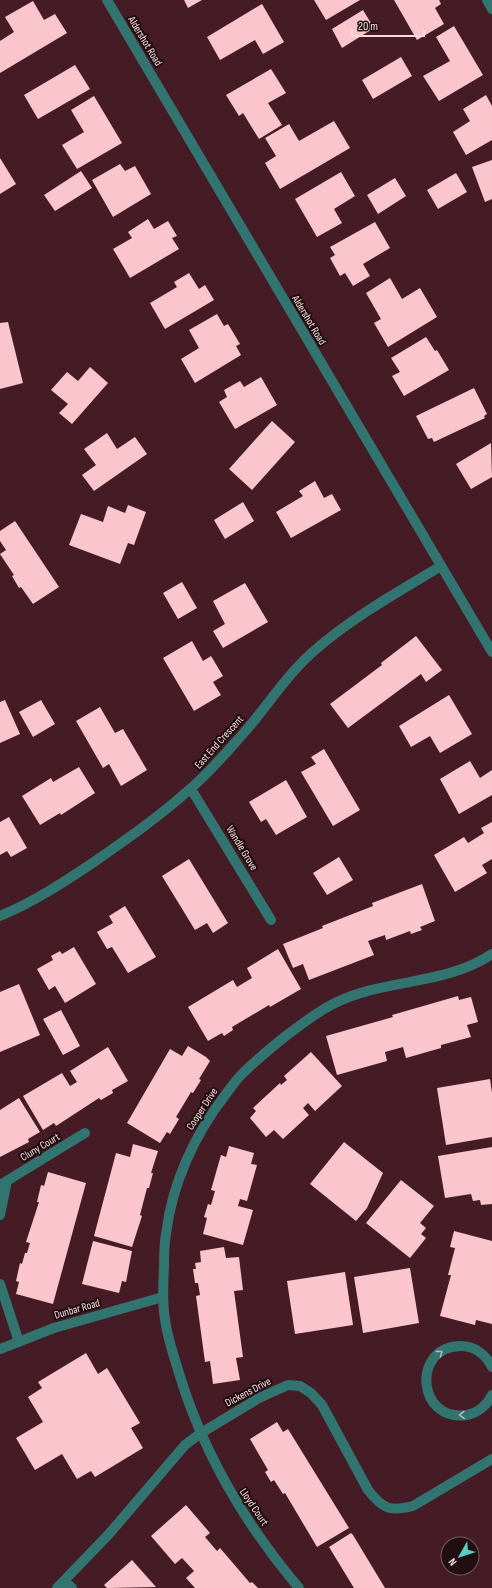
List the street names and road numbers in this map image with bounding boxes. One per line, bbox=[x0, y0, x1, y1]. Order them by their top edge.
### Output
street label: Aldershot Road bbox=[125, 13, 165, 69]
street label: Aldershot Road bbox=[289, 292, 329, 348]
street label: East End Crescent bbox=[192, 712, 247, 771]
street label: Wandle Grove bbox=[224, 823, 260, 873]
street label: Cooper Drive bbox=[184, 1086, 220, 1132]
street label: Cluny Court bbox=[18, 1130, 63, 1164]
street label: Dunbar Road bbox=[53, 1296, 102, 1322]
street label: Dickens Drive bbox=[223, 1375, 273, 1409]
street label: Lloyd Court bbox=[237, 1486, 272, 1529]

